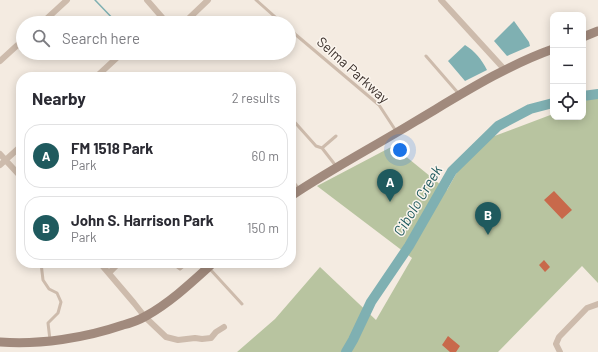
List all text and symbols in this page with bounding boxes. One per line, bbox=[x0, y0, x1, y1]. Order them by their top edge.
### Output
map controls bbox=[550, 12, 586, 120]
button: + bbox=[550, 12, 586, 48]
search box bbox=[16, 16, 296, 60]
icon: search bbox=[30, 27, 52, 49]
text: Search here bbox=[62, 29, 140, 47]
street label: Selma Parkway bbox=[314, 33, 393, 107]
button: − bbox=[550, 48, 586, 84]
button: locate bbox=[550, 84, 586, 120]
text: Nearby bbox=[32, 88, 86, 108]
text: 2 results bbox=[232, 90, 280, 106]
text: FM 1518 Park bbox=[71, 139, 153, 157]
your location bbox=[390, 140, 410, 160]
text: A bbox=[42, 148, 50, 164]
text: 60 m bbox=[252, 148, 279, 164]
text: Park bbox=[71, 157, 97, 173]
water label: Cibolo Creek bbox=[389, 161, 446, 239]
pin: A bbox=[377, 169, 403, 202]
pin: B bbox=[475, 202, 501, 235]
text: John S. Harrison Park bbox=[71, 211, 214, 229]
text: B bbox=[42, 220, 50, 236]
text: 150 m bbox=[247, 220, 279, 236]
text: Park bbox=[71, 229, 97, 245]

